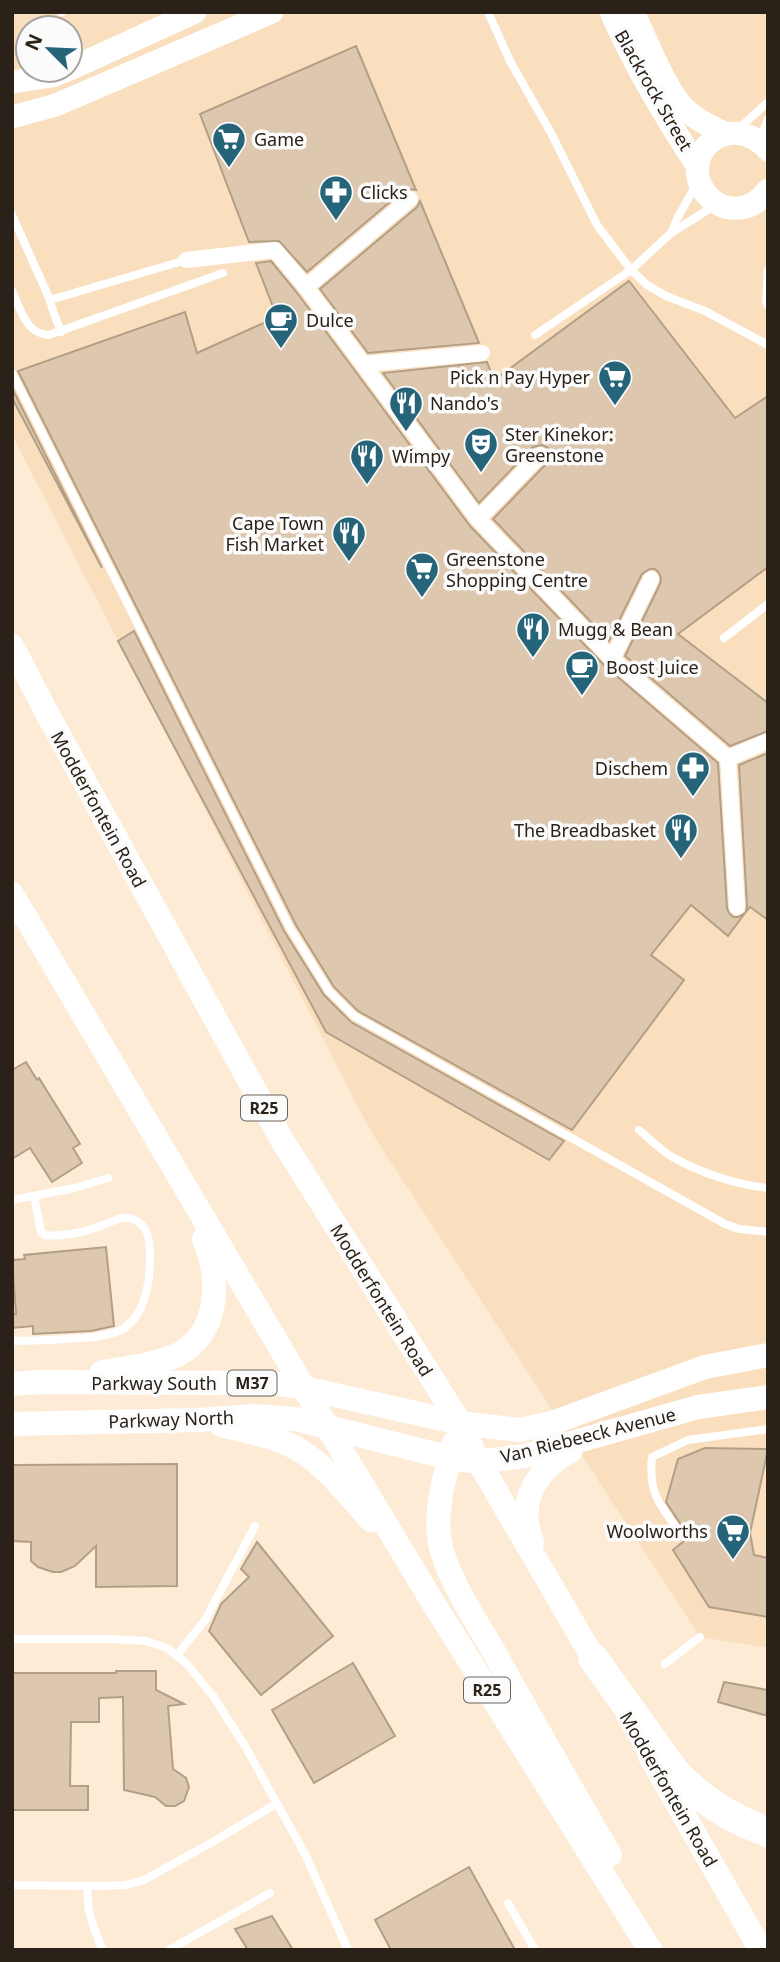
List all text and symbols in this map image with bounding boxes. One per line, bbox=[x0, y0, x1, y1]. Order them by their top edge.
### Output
north arrow bbox=[14, 14, 84, 84]
street label: Blackrock Street bbox=[610, 25, 699, 155]
text: N bbox=[18, 30, 48, 54]
supermarket icon: Game bbox=[210, 120, 248, 169]
place label: Game bbox=[254, 127, 304, 151]
pharmacy icon: Clicks bbox=[317, 173, 355, 222]
place label: Clicks bbox=[360, 180, 408, 204]
cafe icon: Dulce bbox=[262, 301, 300, 350]
place label: Dulce bbox=[306, 308, 354, 332]
supermarket icon: Pick n Pay Hyper bbox=[596, 358, 634, 407]
place label: Pick n Pay Hyper bbox=[450, 365, 591, 389]
restaurant icon: Nando's bbox=[387, 384, 425, 433]
place label: Nando's bbox=[430, 391, 499, 415]
place label: Ster Kinekor: Greenstone bbox=[505, 422, 613, 467]
theatre icon: Ster Kinekor: Greenstone bbox=[462, 425, 500, 474]
restaurant icon: Wimpy bbox=[348, 437, 386, 486]
place label: Wimpy bbox=[392, 444, 451, 468]
place label: Cape Town Fish Market bbox=[225, 511, 324, 556]
restaurant icon: Cape Town Fish Market bbox=[330, 514, 368, 563]
place label: Greenstone Shopping Centre bbox=[446, 547, 588, 592]
supermarket icon: Greenstone Shopping Centre bbox=[403, 550, 441, 599]
restaurant icon: Mugg & Bean bbox=[514, 610, 552, 659]
place label: Mugg & Bean bbox=[558, 617, 673, 641]
cafe icon: Boost Juice bbox=[563, 648, 601, 697]
place label: Boost Juice bbox=[606, 655, 699, 679]
street label: Modderfontein Road bbox=[46, 726, 152, 892]
pharmacy icon: Dischem bbox=[674, 749, 712, 798]
place label: Dischem bbox=[595, 756, 668, 780]
restaurant icon: The Breadbasket bbox=[662, 811, 700, 860]
place label: The Breadbasket bbox=[514, 818, 657, 842]
road number: R25 bbox=[241, 1096, 287, 1120]
street label: Modderfontein Road bbox=[325, 1219, 439, 1381]
street label: Parkway South bbox=[91, 1371, 217, 1395]
road number: M37 bbox=[228, 1371, 276, 1396]
street label: Van Riebeeck Avenue bbox=[498, 1402, 678, 1468]
street label: Parkway North bbox=[108, 1405, 234, 1433]
supermarket icon: Woolworths bbox=[714, 1512, 752, 1561]
place label: Woolworths bbox=[606, 1519, 708, 1543]
road number: R25 bbox=[464, 1678, 510, 1702]
street label: Modderfontein Road bbox=[615, 1707, 723, 1871]

